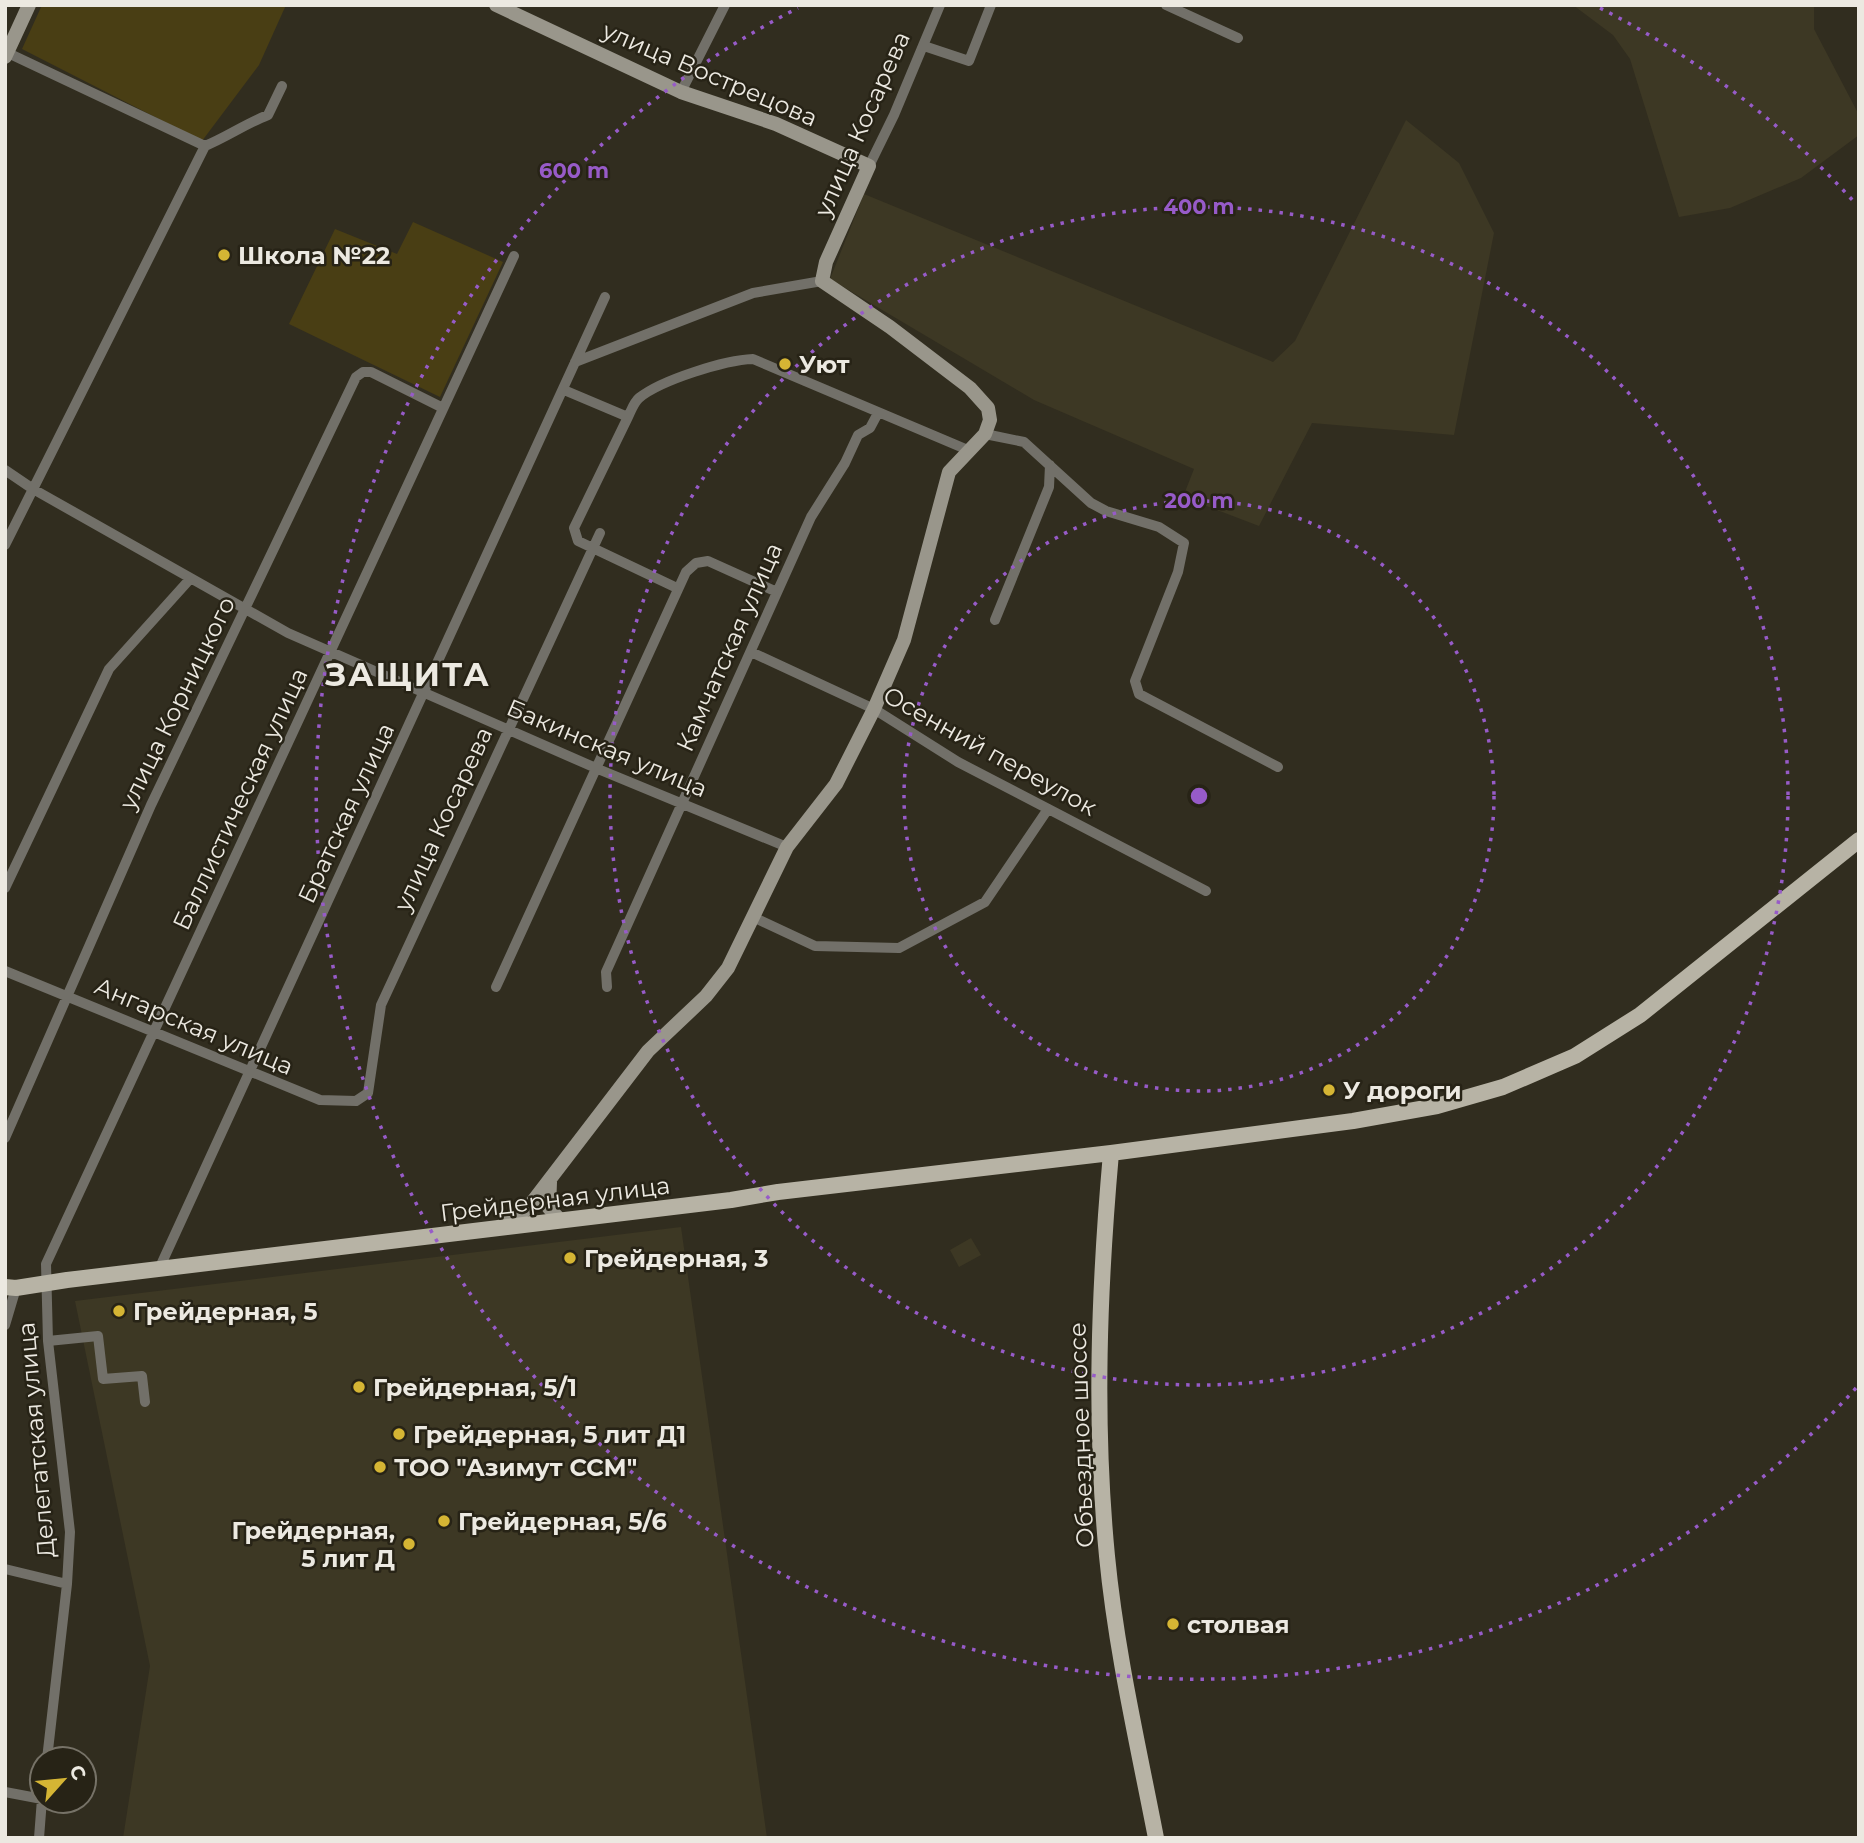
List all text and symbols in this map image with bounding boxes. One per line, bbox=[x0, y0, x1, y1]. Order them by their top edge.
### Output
street label: улица Вострецова bbox=[597, 15, 822, 132]
street label: улица Косарева bbox=[808, 27, 916, 222]
text: 600 m bbox=[539, 158, 609, 183]
text: 400 m bbox=[1164, 194, 1234, 219]
place label: Школа №22 bbox=[238, 241, 390, 270]
marker: Школа №22 bbox=[216, 247, 232, 263]
place label: Уют bbox=[799, 350, 850, 379]
marker: Уют bbox=[777, 356, 793, 372]
text: 200 m bbox=[1165, 488, 1233, 513]
street label: Камчатская улица bbox=[670, 538, 788, 756]
street label: улица Корницкого bbox=[112, 592, 241, 815]
district label: ЗАЩИТА bbox=[324, 655, 491, 694]
street label: Баллистическая улица bbox=[167, 663, 313, 935]
street label: Осенний переулок bbox=[878, 680, 1102, 822]
street label: Бакинская улица bbox=[502, 693, 712, 803]
street label: Братская улица bbox=[292, 718, 400, 908]
street label: улица Косарева bbox=[387, 722, 498, 917]
centre of rings bbox=[1187, 784, 1211, 808]
street label: Ангарская улица bbox=[90, 971, 298, 1081]
place label: У дороги bbox=[1343, 1076, 1461, 1105]
marker: У дороги bbox=[1321, 1082, 1337, 1098]
street label: Грейдерная улица bbox=[438, 1170, 672, 1228]
place label: Грейдерная, 3 bbox=[584, 1244, 768, 1273]
marker: Грейдерная, 3 bbox=[562, 1250, 578, 1266]
place label: Грейдерная, 5 bbox=[133, 1297, 317, 1326]
marker: Грейдерная, 5 bbox=[111, 1303, 127, 1319]
street label: Делегатская улица bbox=[11, 1321, 61, 1559]
street label: Объездное шоссе bbox=[1063, 1322, 1099, 1548]
place label: Грейдерная, 5/1 bbox=[373, 1373, 577, 1402]
marker: Грейдерная, 5/1 bbox=[351, 1379, 367, 1395]
place label: Грейдерная, 5 лит Д1 bbox=[413, 1420, 686, 1449]
marker: Грейдерная, 5 лит Д1 bbox=[391, 1426, 407, 1442]
place label: ТОО "Азимут ССМ" bbox=[394, 1453, 637, 1482]
marker: ТОО "Азимут ССМ" bbox=[372, 1459, 388, 1475]
place label: Грейдерная, 5/6 bbox=[458, 1507, 667, 1536]
marker: Грейдерная, 5/6 bbox=[436, 1513, 452, 1529]
place label: Грейдерная, 5 лит Д bbox=[232, 1516, 395, 1573]
marker: Грейдерная, 5 лит Д bbox=[401, 1536, 417, 1552]
place label: столвая bbox=[1187, 1610, 1289, 1639]
marker: столвая bbox=[1165, 1616, 1181, 1632]
north arrow bbox=[28, 1745, 98, 1815]
text: С bbox=[64, 1761, 91, 1784]

